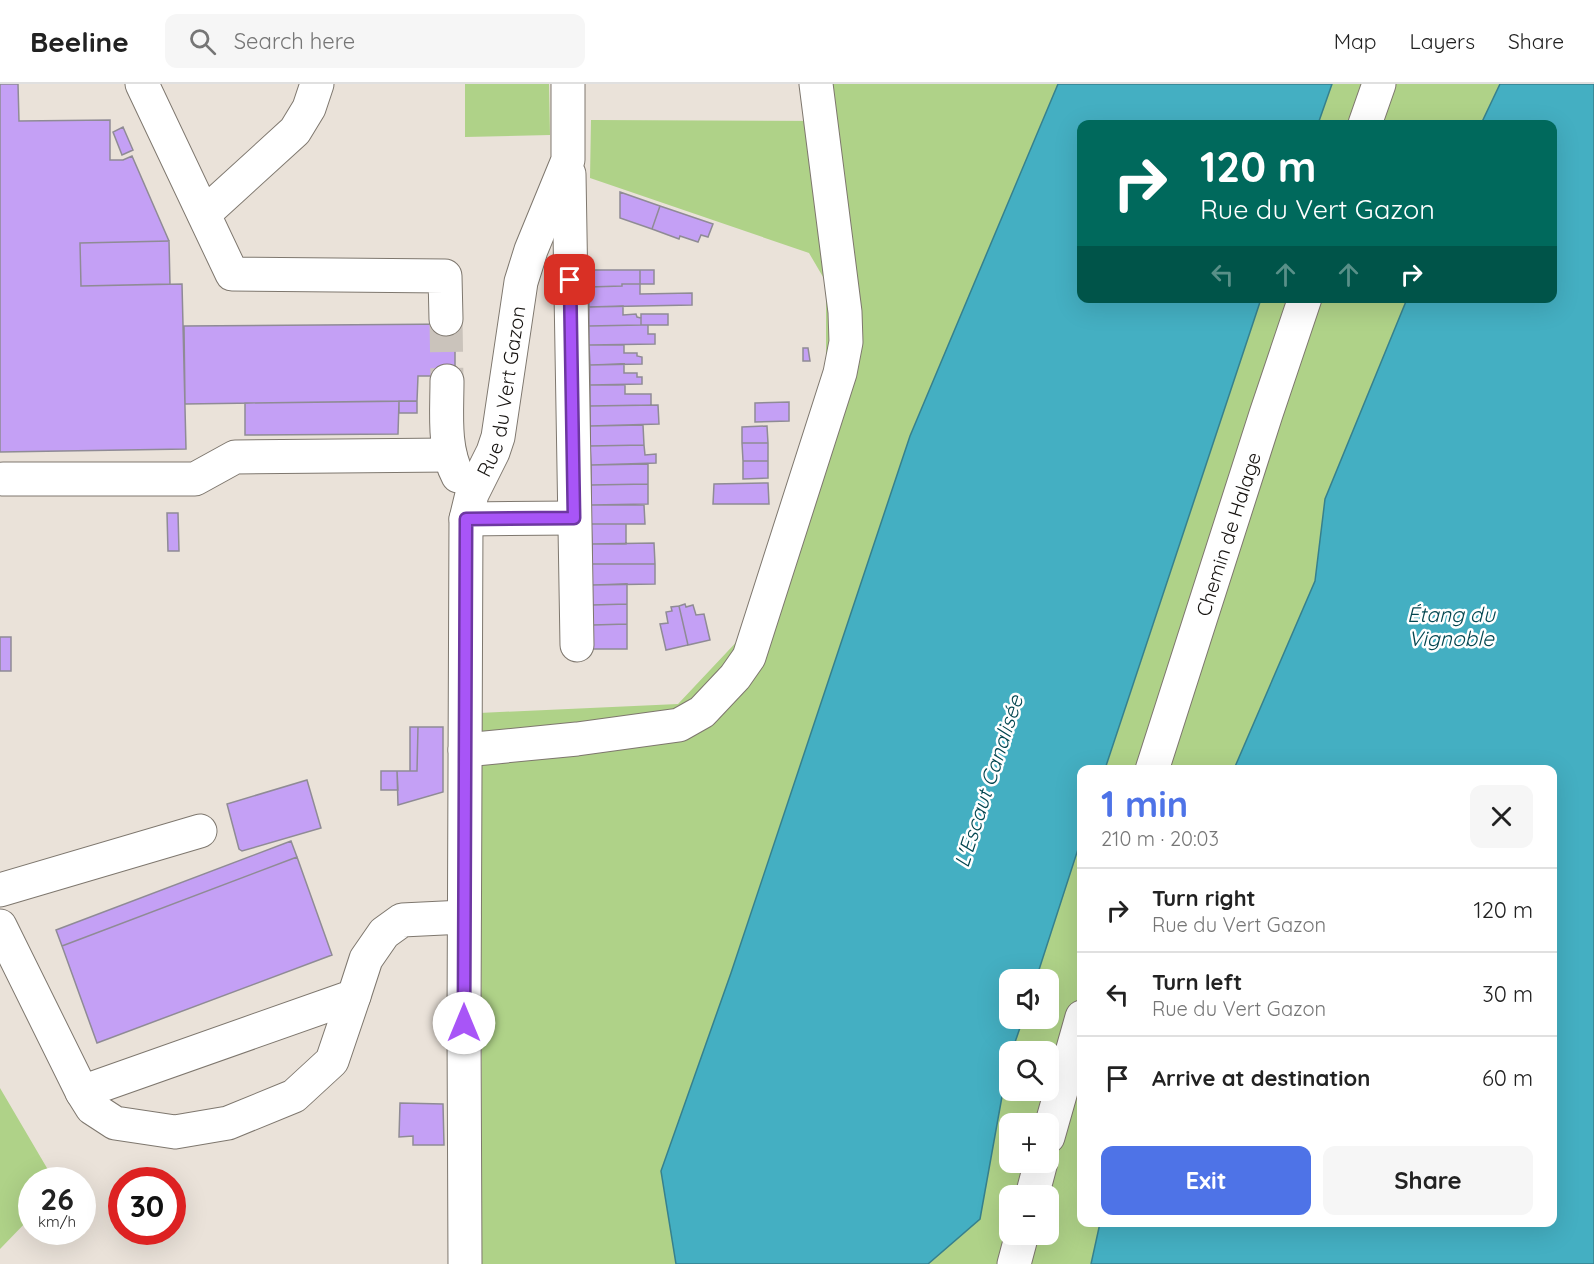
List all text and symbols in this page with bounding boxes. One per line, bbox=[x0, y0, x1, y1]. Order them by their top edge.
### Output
search box bbox=[165, 14, 585, 68]
text: Beeline bbox=[30, 24, 129, 59]
icon: search bbox=[186, 25, 219, 58]
text: Search here bbox=[234, 27, 355, 55]
text: Map bbox=[1334, 28, 1377, 54]
text: Layers bbox=[1410, 28, 1475, 54]
text: Share bbox=[1508, 28, 1564, 54]
text: 120 m bbox=[1200, 140, 1317, 193]
icon: right bbox=[1101, 144, 1179, 222]
text: Rue du Vert Gazon bbox=[1200, 192, 1435, 226]
pin bbox=[544, 254, 595, 305]
icon: left bbox=[1206, 258, 1239, 291]
icon: ahead bbox=[1269, 258, 1302, 291]
icon: ahead bbox=[1332, 258, 1365, 291]
icon: right bbox=[1395, 258, 1428, 291]
icon: arrive bbox=[553, 263, 586, 296]
street label: Rue du Vert Gazon bbox=[470, 304, 530, 481]
street label: Chemin de Halage bbox=[1190, 449, 1266, 619]
water label: Étang du Vignoble bbox=[1407, 601, 1496, 651]
water label: L'Escaut Canalisée bbox=[948, 691, 1028, 870]
text: 1 min bbox=[1101, 781, 1188, 826]
button: close bbox=[1470, 785, 1533, 848]
text: 210 m · 20:03 bbox=[1101, 826, 1219, 851]
text: Turn right bbox=[1152, 884, 1256, 912]
icon: right bbox=[1101, 894, 1134, 927]
text: 120 m bbox=[1474, 896, 1533, 924]
text: Rue du Vert Gazon bbox=[1152, 912, 1326, 937]
text: Turn left bbox=[1152, 968, 1242, 996]
map controls bbox=[999, 969, 1059, 1245]
button: sound bbox=[999, 969, 1059, 1029]
icon: left bbox=[1101, 978, 1134, 1011]
text: 30 m bbox=[1482, 980, 1533, 1008]
position arrow bbox=[432, 991, 496, 1055]
text: Rue du Vert Gazon bbox=[1152, 996, 1326, 1021]
button: search bbox=[999, 1041, 1059, 1101]
icon: arrive bbox=[1101, 1062, 1134, 1095]
text: Arrive at destination bbox=[1152, 1064, 1370, 1092]
text: 60 m bbox=[1482, 1064, 1533, 1092]
button: + bbox=[999, 1113, 1059, 1173]
button: Exit bbox=[1101, 1146, 1311, 1215]
button: Share bbox=[1323, 1146, 1533, 1215]
speed limit sign: 30 bbox=[108, 1167, 186, 1245]
text: 26 bbox=[40, 1180, 74, 1218]
button: − bbox=[999, 1185, 1059, 1245]
text: km/h bbox=[38, 1212, 76, 1231]

